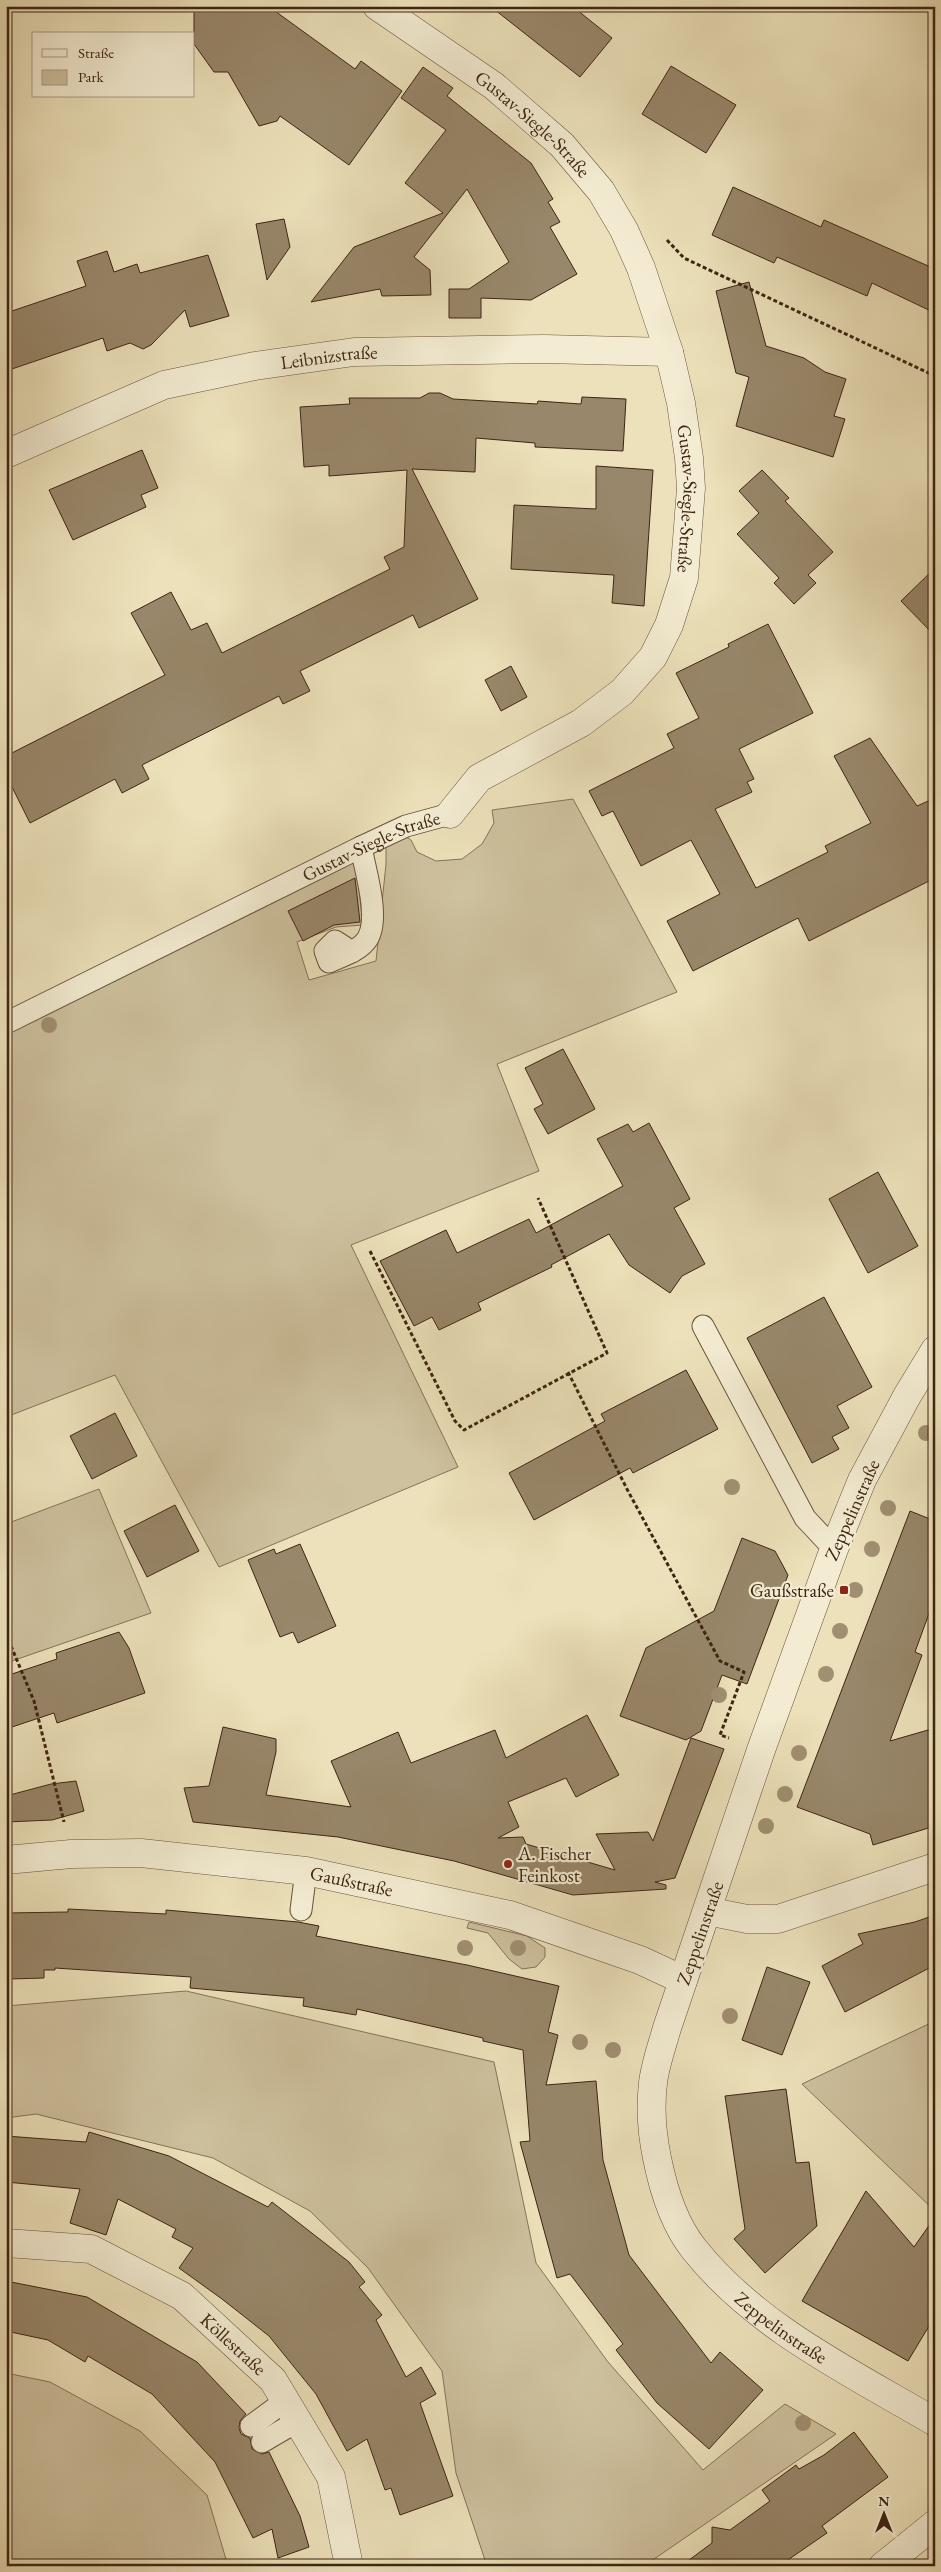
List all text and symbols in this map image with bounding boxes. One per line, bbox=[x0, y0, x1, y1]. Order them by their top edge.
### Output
legend bbox=[32, 32, 195, 98]
text: Straße bbox=[78, 43, 114, 62]
street label: Gustav-Siegle-Straße bbox=[470, 64, 597, 183]
text: Park bbox=[78, 67, 105, 86]
street label: Leibnizstraße bbox=[279, 339, 378, 375]
street label: Gustav-Siegle-Straße bbox=[672, 423, 704, 574]
street label: Gustav-Siegle-Straße bbox=[297, 805, 443, 887]
street label: Zeppelinstraße bbox=[819, 1455, 885, 1565]
place label: Gaußstraße bbox=[750, 1578, 834, 1603]
marker: Gaußstraße bbox=[838, 1584, 850, 1596]
place label: A. Fischer Feinkost bbox=[517, 1841, 592, 1888]
marker: A. Fischer Feinkost bbox=[502, 1858, 514, 1870]
street label: Gaußstraße bbox=[308, 1860, 395, 1902]
street label: Zeppelinstraße bbox=[671, 1878, 729, 1988]
street label: Zeppelinstraße bbox=[730, 2286, 832, 2369]
street label: Köllestraße bbox=[195, 2307, 272, 2381]
north arrow bbox=[858, 2490, 908, 2540]
text: N bbox=[878, 2492, 890, 2510]

